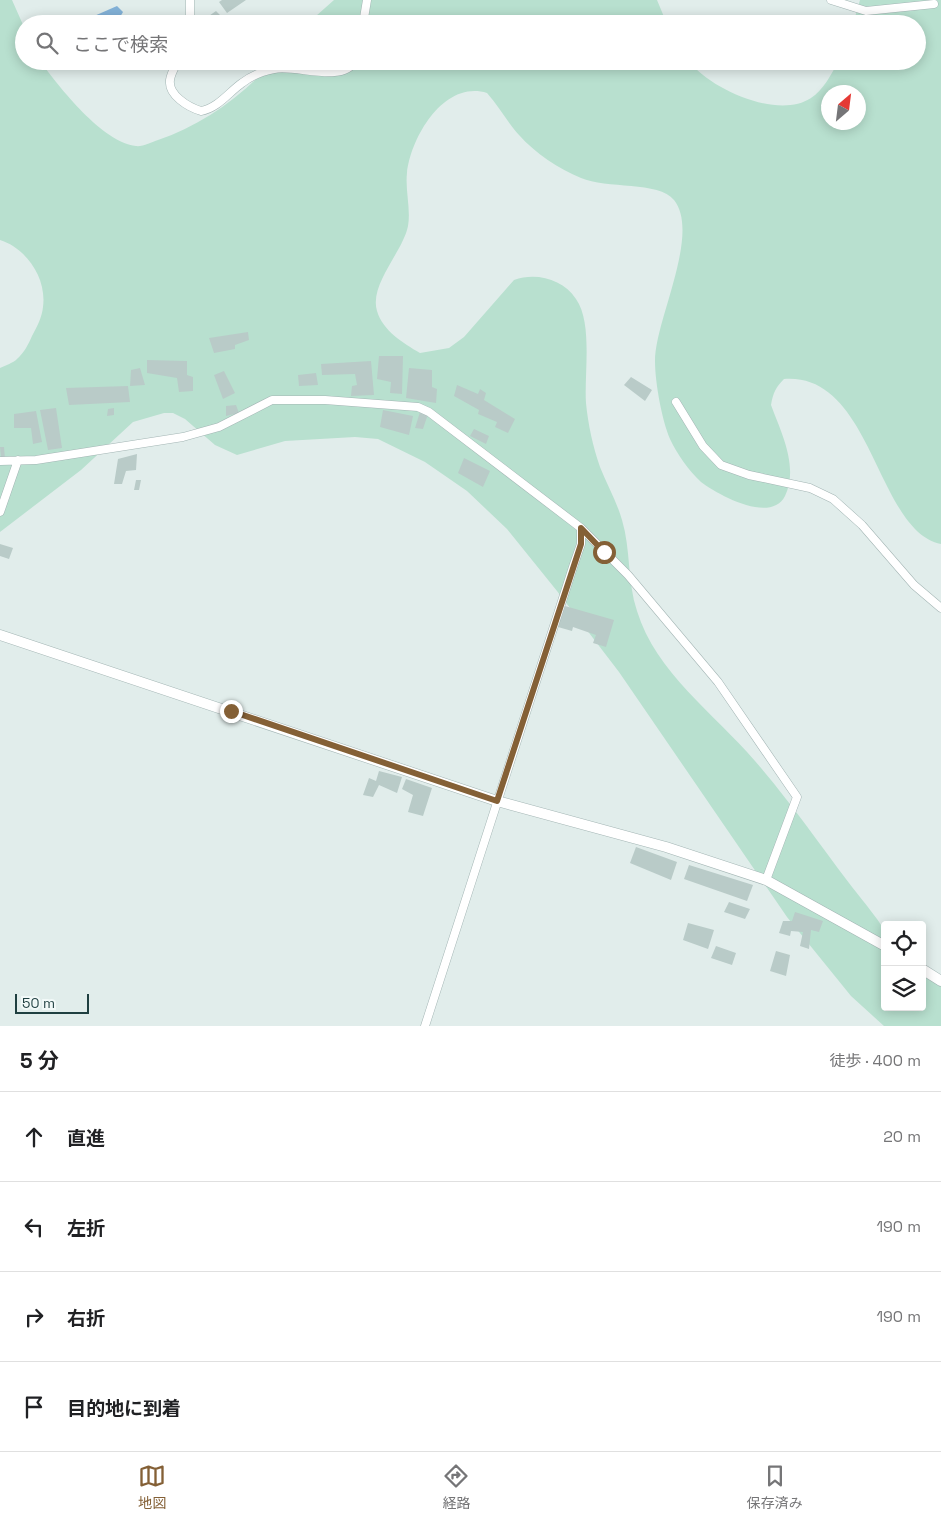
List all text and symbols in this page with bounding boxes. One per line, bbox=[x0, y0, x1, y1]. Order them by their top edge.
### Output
search box bbox=[15, 15, 926, 70]
icon: search bbox=[33, 29, 61, 57]
text: ここで検索 bbox=[73, 32, 168, 57]
north arrow bbox=[821, 85, 866, 130]
route start bbox=[593, 541, 616, 564]
route end bbox=[220, 700, 243, 723]
map controls bbox=[881, 921, 926, 1011]
button: locate bbox=[881, 921, 926, 966]
button: layers bbox=[881, 966, 926, 1011]
scale bar bbox=[15, 991, 89, 1014]
text: 50 m bbox=[22, 994, 55, 1012]
text: 5 分 bbox=[20, 1047, 59, 1074]
text: 徒歩 · 400 m bbox=[829, 1050, 921, 1071]
icon: ahead bbox=[20, 1123, 48, 1151]
text: 直進 bbox=[67, 1126, 105, 1151]
text: 20 m bbox=[883, 1126, 921, 1147]
icon: left bbox=[20, 1213, 48, 1241]
text: 左折 bbox=[67, 1216, 105, 1241]
text: 190 m bbox=[876, 1216, 921, 1237]
icon: right bbox=[20, 1303, 48, 1331]
text: 右折 bbox=[67, 1306, 105, 1331]
text: 190 m bbox=[876, 1306, 921, 1327]
icon: arrive bbox=[20, 1393, 48, 1421]
text: 目的地に到着 bbox=[67, 1396, 181, 1421]
tab: 地図 bbox=[138, 1462, 166, 1512]
tab: 経路 bbox=[442, 1462, 470, 1512]
tab: 保存済み bbox=[747, 1462, 803, 1512]

